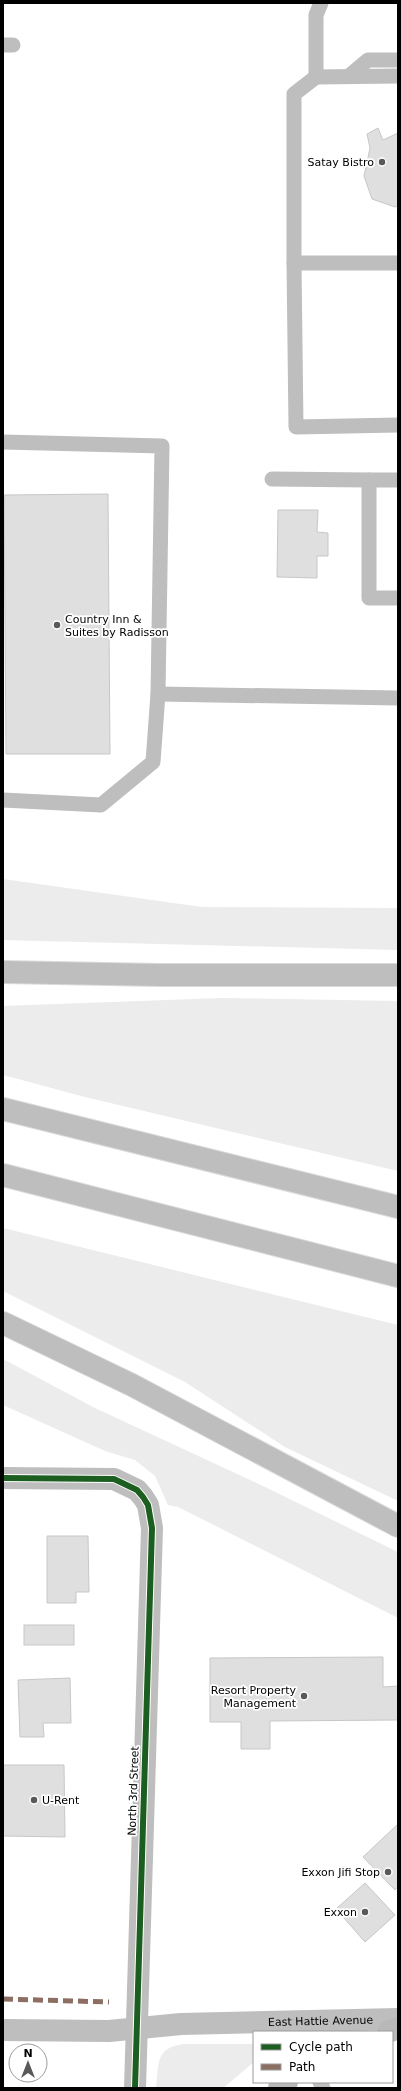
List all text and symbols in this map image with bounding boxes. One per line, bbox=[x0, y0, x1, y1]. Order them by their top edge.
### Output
place label: Satay Bistro bbox=[308, 156, 374, 169]
marker: Satay Bistro bbox=[377, 157, 387, 167]
place label: Country Inn & Suites by Radisson bbox=[65, 613, 169, 639]
marker: Country Inn & Suites by Radisson bbox=[52, 620, 62, 630]
place label: Resort Property Management bbox=[211, 1684, 297, 1710]
marker: Resort Property Management bbox=[299, 1691, 309, 1701]
street label: North 3rd Street bbox=[125, 1745, 142, 1836]
place label: U-Rent bbox=[42, 1794, 80, 1807]
marker: U-Rent bbox=[29, 1795, 39, 1805]
place label: Exxon Jifi Stop bbox=[301, 1866, 380, 1879]
marker: Exxon Jifi Stop bbox=[383, 1867, 393, 1877]
place label: Exxon bbox=[324, 1906, 357, 1919]
marker: Exxon bbox=[360, 1907, 370, 1917]
street label: East Hattie Avenue bbox=[268, 2014, 374, 2029]
legend bbox=[253, 2031, 393, 2083]
text: Cycle path bbox=[289, 2040, 353, 2054]
north arrow bbox=[8, 2043, 48, 2083]
text: N bbox=[23, 2047, 33, 2060]
text: Path bbox=[289, 2060, 315, 2074]

